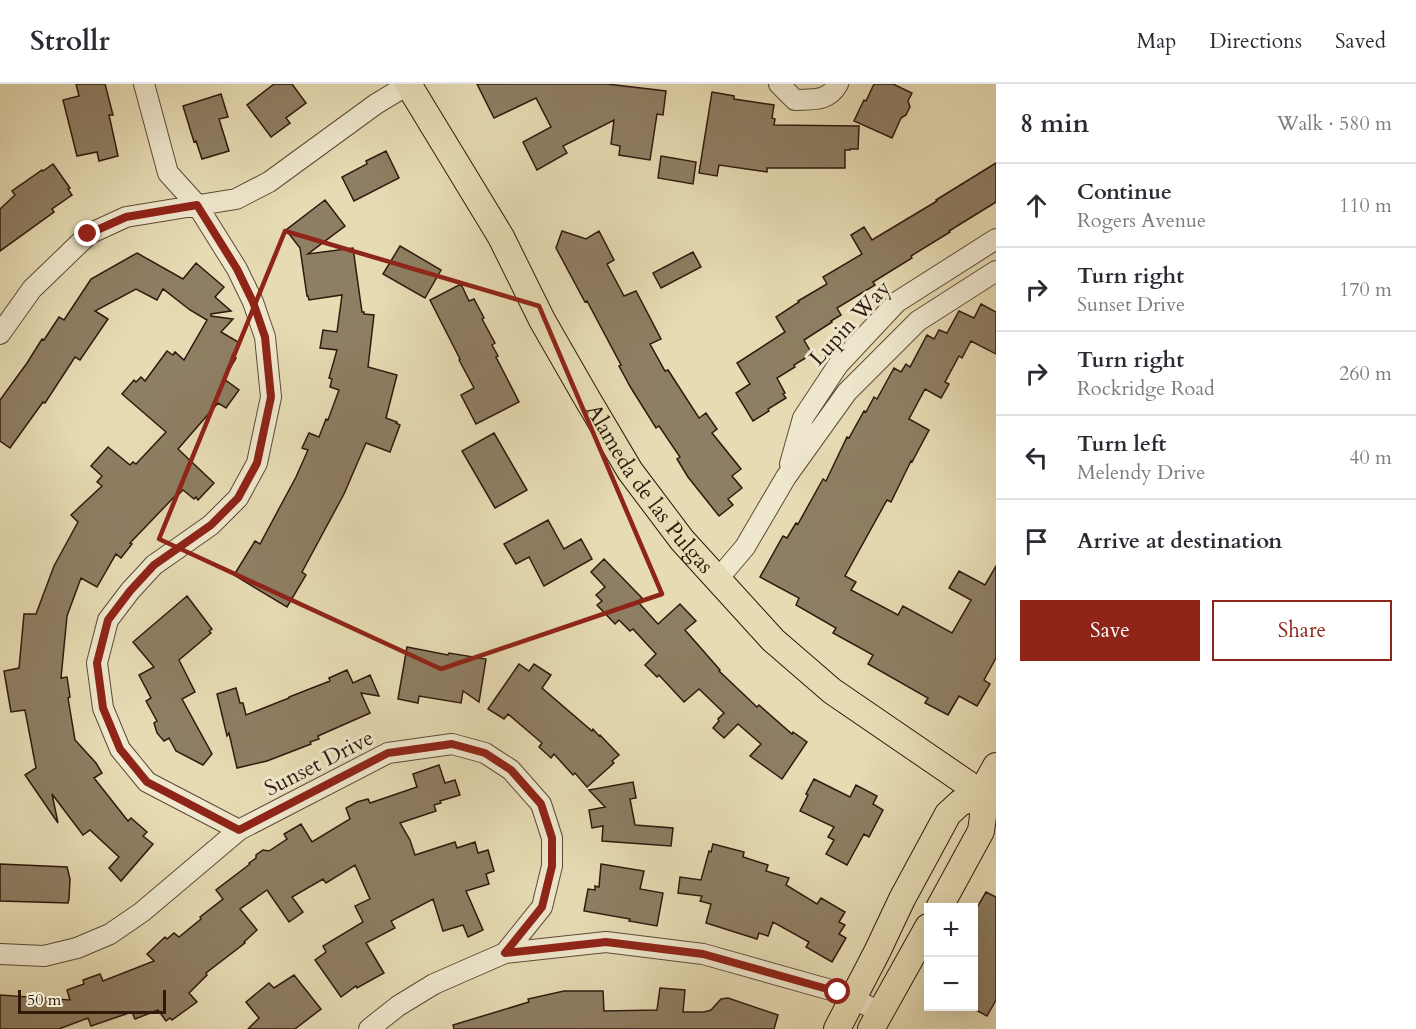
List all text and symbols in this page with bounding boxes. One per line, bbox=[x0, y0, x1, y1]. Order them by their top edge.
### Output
text: Strollr bbox=[30, 22, 110, 60]
text: Map bbox=[1136, 27, 1176, 56]
text: Directions bbox=[1209, 27, 1302, 56]
text: Saved bbox=[1335, 27, 1386, 56]
text: 8 min bbox=[1020, 106, 1089, 141]
text: Walk · 580 m bbox=[1277, 110, 1392, 137]
text: Continue bbox=[1077, 177, 1172, 207]
icon: ahead bbox=[1020, 189, 1053, 222]
text: 110 m bbox=[1339, 192, 1392, 219]
text: Rogers Avenue bbox=[1077, 207, 1206, 234]
route end bbox=[74, 220, 100, 246]
text: Turn right bbox=[1077, 261, 1184, 291]
street label: Lupin Way bbox=[803, 273, 898, 372]
icon: right bbox=[1020, 273, 1053, 306]
text: 170 m bbox=[1339, 276, 1392, 303]
text: Sunset Drive bbox=[1077, 291, 1185, 318]
text: Turn right bbox=[1077, 345, 1184, 375]
icon: right bbox=[1020, 357, 1053, 390]
text: 260 m bbox=[1339, 360, 1392, 387]
text: Rockridge Road bbox=[1077, 375, 1215, 402]
street label: Alameda de las Pulgas bbox=[579, 398, 720, 580]
text: Turn left bbox=[1077, 429, 1166, 459]
icon: left bbox=[1020, 441, 1053, 474]
text: 40 m bbox=[1349, 444, 1392, 471]
text: Melendy Drive bbox=[1077, 459, 1205, 486]
icon: arrive bbox=[1020, 525, 1053, 558]
text: Arrive at destination bbox=[1077, 526, 1282, 556]
button: Save bbox=[1020, 600, 1200, 661]
button: Share bbox=[1212, 600, 1392, 661]
street label: Sunset Drive bbox=[259, 723, 379, 803]
map controls bbox=[924, 903, 978, 1011]
button: + bbox=[924, 903, 978, 957]
button: − bbox=[924, 957, 978, 1011]
route start bbox=[824, 978, 850, 1004]
scale bar bbox=[18, 987, 166, 1014]
text: 50 m bbox=[27, 989, 61, 1011]

